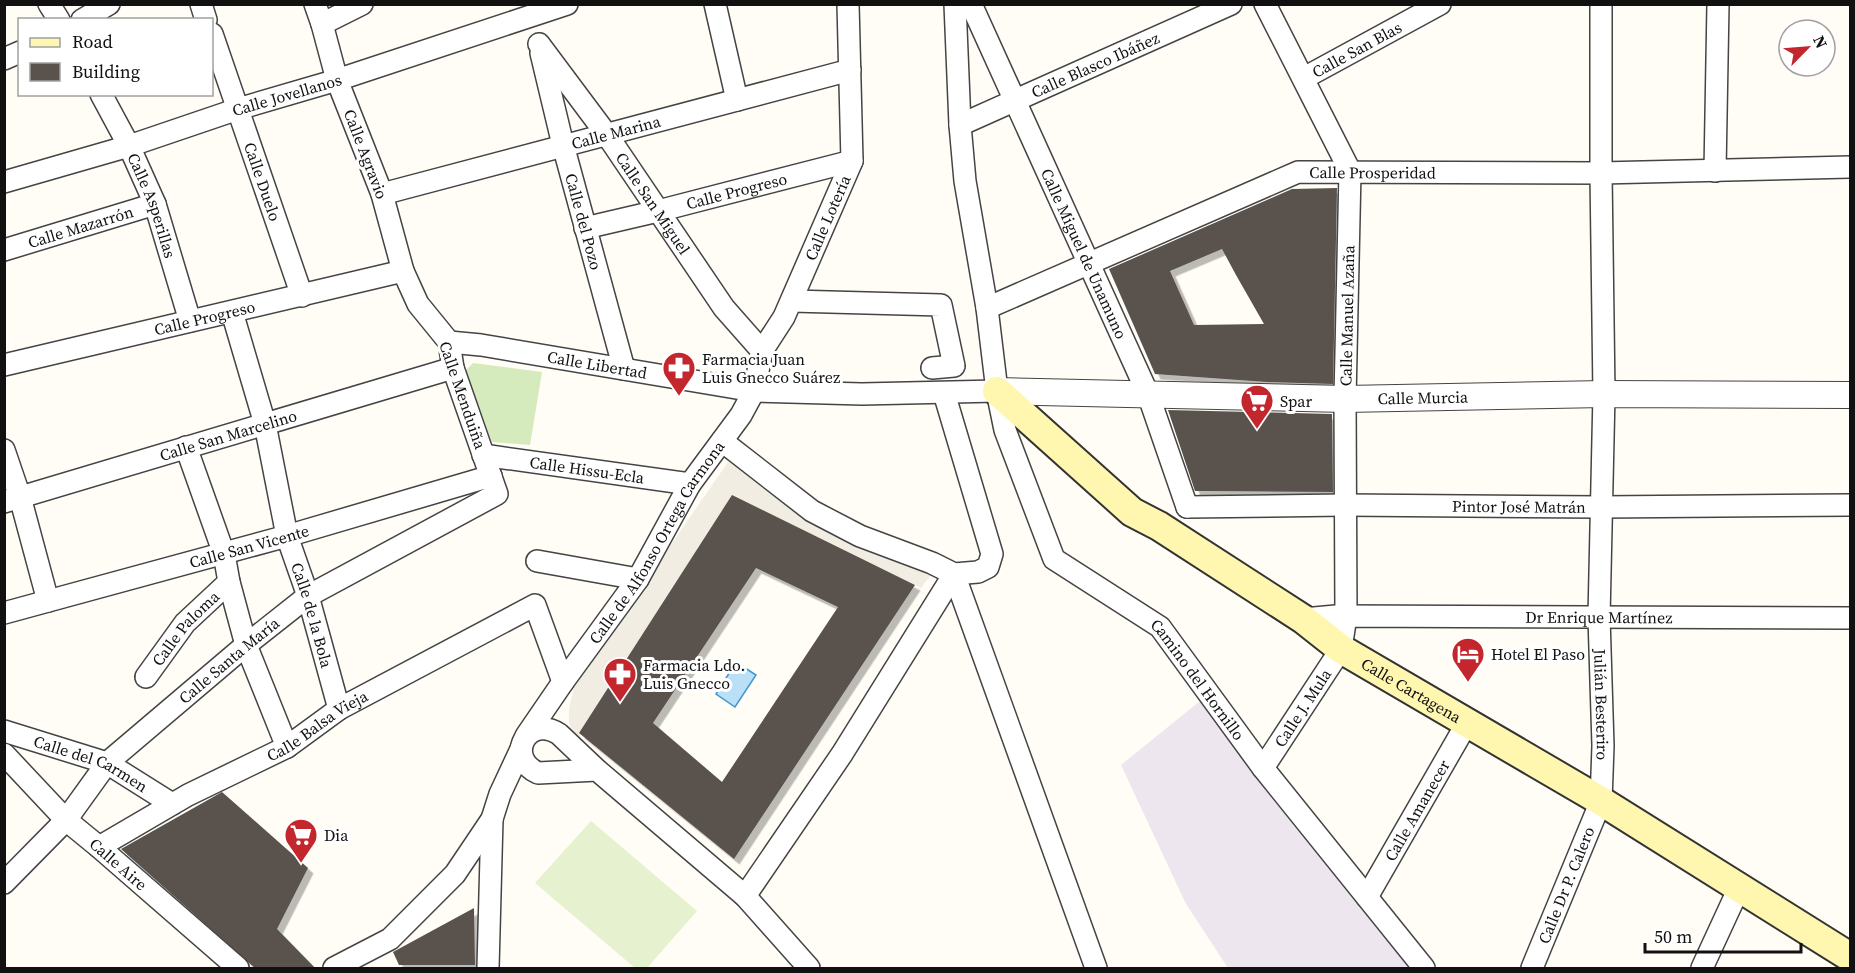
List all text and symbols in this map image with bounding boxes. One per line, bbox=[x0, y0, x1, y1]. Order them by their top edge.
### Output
street label: Calle San Blas bbox=[1308, 16, 1406, 83]
legend bbox=[18, 18, 213, 96]
north arrow bbox=[1777, 18, 1837, 78]
street label: Calle Blasco Ibáñez bbox=[1028, 26, 1163, 103]
text: Road bbox=[72, 29, 113, 54]
text: N bbox=[1808, 32, 1833, 52]
text: Building bbox=[72, 59, 140, 84]
street label: Calle Jovellanos bbox=[229, 68, 344, 121]
street label: Calle Agravio bbox=[339, 106, 393, 202]
street label: Calle Marina bbox=[569, 109, 664, 154]
street label: Calle Duelo bbox=[239, 139, 286, 224]
street label: Calle San Miguel bbox=[611, 148, 696, 259]
street label: Calle Asperillas bbox=[122, 149, 182, 261]
street label: Calle Prosperidad bbox=[1309, 161, 1436, 183]
street label: Calle Miguel de Unamuno bbox=[1036, 165, 1133, 342]
street label: Calle Progreso bbox=[684, 167, 789, 214]
street label: Calle del Pozo bbox=[560, 171, 608, 273]
street label: Calle Lotería bbox=[799, 171, 856, 264]
street label: Calle Mazarrón bbox=[25, 200, 136, 253]
street label: Calle Manuel Azaña bbox=[1334, 244, 1359, 386]
street label: Calle Progreso bbox=[152, 295, 257, 340]
street label: Calle Menduiña bbox=[434, 338, 492, 453]
street label: Calle Libertad bbox=[546, 345, 649, 384]
place label: Farmacia Juan Luis Gnecco Suárez bbox=[702, 348, 840, 388]
pharmacy icon: Farmacia Juan Luis Gnecco Suárez bbox=[661, 350, 697, 397]
supermarket icon: Spar bbox=[1239, 383, 1275, 430]
street label: Calle Murcia bbox=[1377, 386, 1469, 409]
place label: Spar bbox=[1280, 390, 1312, 412]
street label: Calle San Marcelino bbox=[157, 404, 300, 466]
street label: Calle de Alfonso Ortega Carmona bbox=[583, 435, 730, 648]
street label: Calle Hissu-Ecla bbox=[528, 451, 646, 489]
street label: Pintor José Matrán bbox=[1452, 495, 1586, 518]
street label: Calle San Vicente bbox=[187, 519, 311, 573]
street label: Calle de la Bola bbox=[286, 560, 338, 671]
street label: Calle Paloma bbox=[147, 585, 225, 670]
street label: Dr Enrique Martínez bbox=[1525, 606, 1673, 628]
street label: Calle Santa María bbox=[174, 611, 284, 709]
street label: Camino del Hornillo bbox=[1147, 613, 1250, 745]
hotel icon: Hotel El Paso bbox=[1450, 636, 1486, 683]
place label: Hotel El Paso bbox=[1491, 643, 1585, 665]
street label: Julián Besteriro bbox=[1589, 647, 1614, 761]
street label: Calle Cartagena bbox=[1357, 652, 1466, 728]
place label: Farmacia Ldo. Luis Gnecco bbox=[643, 654, 745, 694]
pharmacy icon: Farmacia Ldo. Luis Gnecco bbox=[602, 656, 638, 703]
street label: Calle J. Mula bbox=[1269, 664, 1337, 751]
street label: Calle Balsa Vieja bbox=[263, 684, 372, 766]
street label: Calle del Carmen bbox=[31, 730, 152, 797]
street label: Calle Amanecer bbox=[1379, 755, 1455, 865]
supermarket icon: Dia bbox=[283, 817, 319, 864]
street label: Calle Dr P. Calero bbox=[1532, 823, 1600, 947]
place label: Dia bbox=[324, 824, 349, 846]
street label: Calle Aire bbox=[85, 833, 152, 895]
scale bar bbox=[1645, 916, 1801, 954]
text: 50 m bbox=[1654, 924, 1692, 949]

